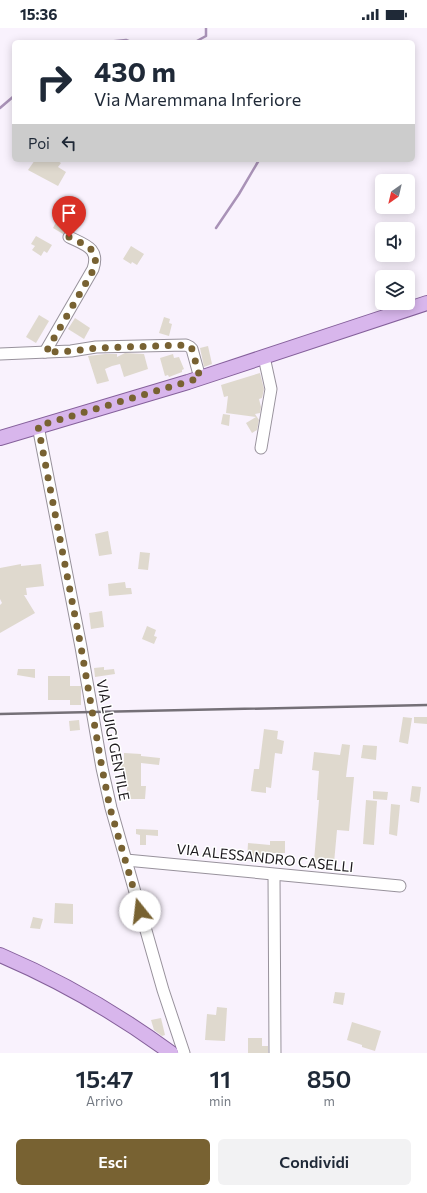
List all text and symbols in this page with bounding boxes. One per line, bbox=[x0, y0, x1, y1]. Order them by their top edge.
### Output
text: 15:36 bbox=[20, 5, 58, 23]
text: 430 m bbox=[94, 54, 176, 88]
icon: right bbox=[28, 56, 80, 108]
text: Via Maremmana Inferiore bbox=[94, 88, 301, 110]
icon: left bbox=[58, 132, 80, 154]
text: Poi bbox=[28, 134, 50, 152]
north arrow bbox=[375, 174, 415, 214]
map controls bbox=[375, 174, 415, 310]
pin bbox=[52, 196, 86, 237]
icon: arrive bbox=[58, 202, 80, 224]
button: sound bbox=[375, 222, 415, 262]
button: layers bbox=[375, 270, 415, 310]
street label: VIA LUIGI GENTILE bbox=[93, 678, 134, 802]
street label: VIA ALESSANDRO CASELLI bbox=[176, 840, 354, 875]
position arrow bbox=[119, 890, 161, 932]
text: 15:47 bbox=[76, 1064, 133, 1093]
text: 11 bbox=[209, 1064, 231, 1093]
text: 850 bbox=[307, 1064, 351, 1093]
text: Arrivo bbox=[86, 1093, 123, 1109]
text: min bbox=[209, 1093, 231, 1109]
text: m bbox=[323, 1093, 335, 1109]
button: Esci bbox=[16, 1139, 210, 1185]
button: Condividi bbox=[218, 1139, 411, 1185]

